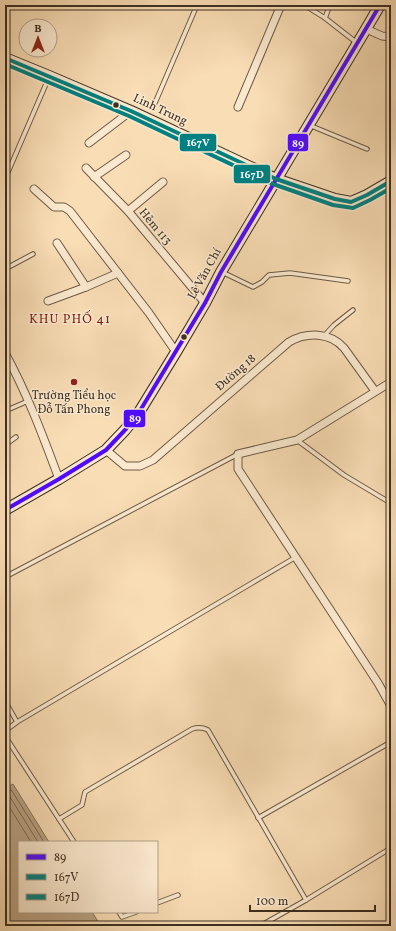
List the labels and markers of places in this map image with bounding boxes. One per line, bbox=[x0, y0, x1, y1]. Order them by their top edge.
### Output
unlabelled marker bbox=[111, 100, 121, 110]
unlabelled marker bbox=[179, 332, 189, 342]
marker: Trường Tiểu học Đỗ Tấn Phong bbox=[69, 377, 79, 387]
place label: Trường Tiểu học Đỗ Tấn Phong bbox=[32, 388, 116, 418]

